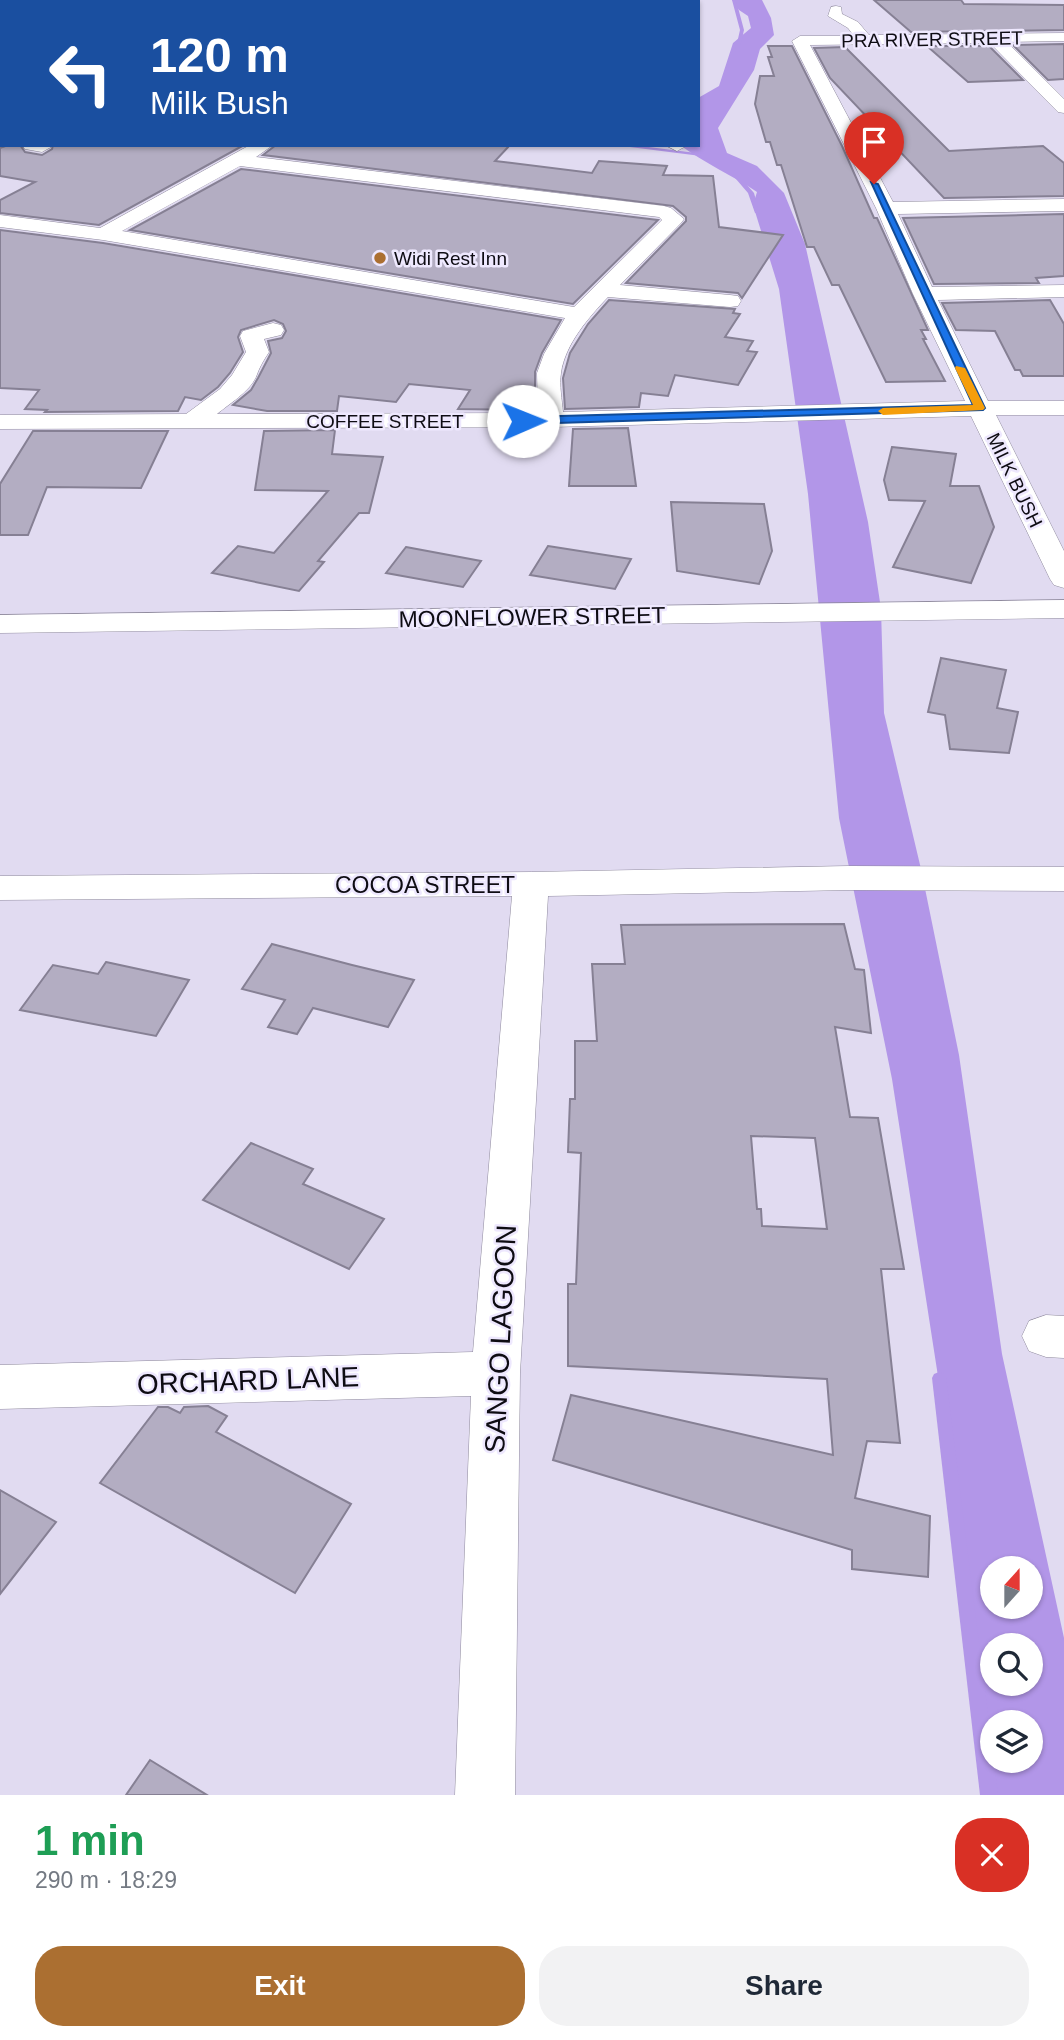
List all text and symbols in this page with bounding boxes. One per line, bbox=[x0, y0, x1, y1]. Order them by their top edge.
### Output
street label: PRA RIVER STREET bbox=[841, 27, 1023, 52]
icon: left bbox=[35, 28, 126, 119]
text: 120 m bbox=[150, 28, 289, 82]
text: Milk Bush bbox=[150, 85, 289, 121]
pin bbox=[844, 112, 904, 184]
icon: arrive bbox=[855, 123, 893, 161]
place label: Widi Rest Inn bbox=[394, 248, 507, 269]
marker: Widi Rest Inn bbox=[372, 250, 388, 266]
position arrow bbox=[486, 384, 560, 458]
street label: COFFEE STREET bbox=[306, 411, 464, 432]
street label: MILK BUSH bbox=[983, 430, 1046, 531]
street label: MOONFLOWER STREET bbox=[398, 602, 666, 632]
street label: COCOA STREET bbox=[335, 872, 515, 898]
street label: SANGO LAGOON bbox=[479, 1224, 522, 1454]
street label: ORCHARD LANE bbox=[136, 1361, 360, 1400]
north arrow bbox=[980, 1556, 1043, 1619]
map controls bbox=[980, 1556, 1043, 1773]
button: search bbox=[980, 1633, 1043, 1696]
button: layers bbox=[980, 1710, 1043, 1773]
text: 1 min bbox=[35, 1817, 145, 1864]
button: close bbox=[955, 1818, 1029, 1892]
text: 290 m · 18:29 bbox=[35, 1867, 177, 1893]
button: Exit bbox=[35, 1946, 525, 2026]
button: Share bbox=[539, 1946, 1029, 2026]

